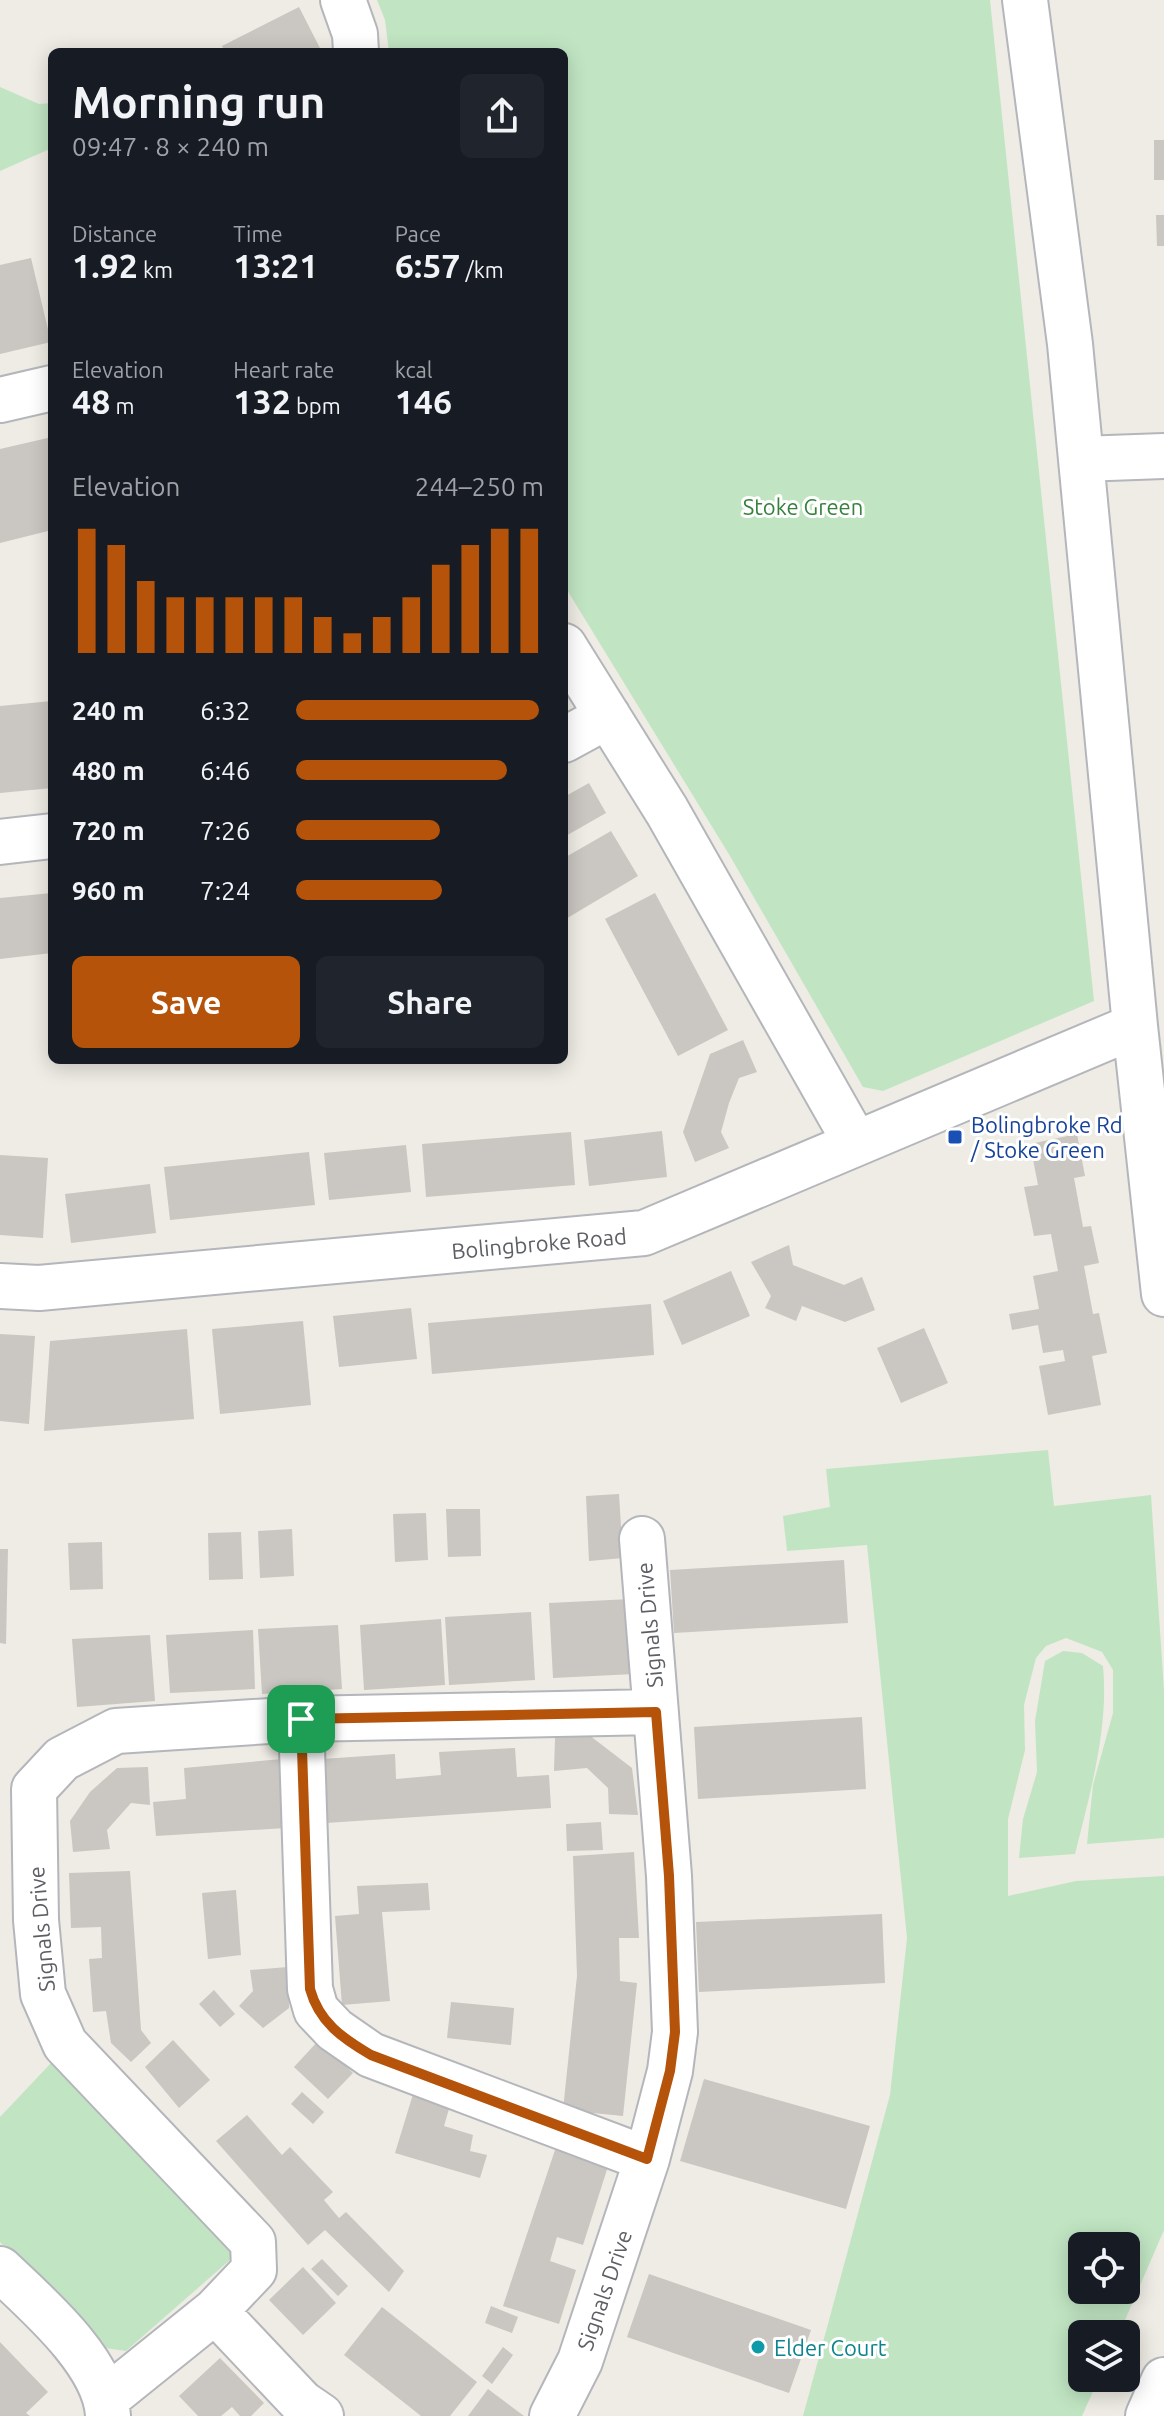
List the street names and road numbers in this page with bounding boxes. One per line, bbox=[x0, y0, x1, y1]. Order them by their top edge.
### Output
street label: Bolingbroke Road bbox=[450, 1223, 628, 1263]
street label: Signals Drive bbox=[631, 1561, 667, 1689]
street label: Signals Drive bbox=[23, 1865, 59, 1993]
street label: Signals Drive bbox=[572, 2226, 636, 2354]

